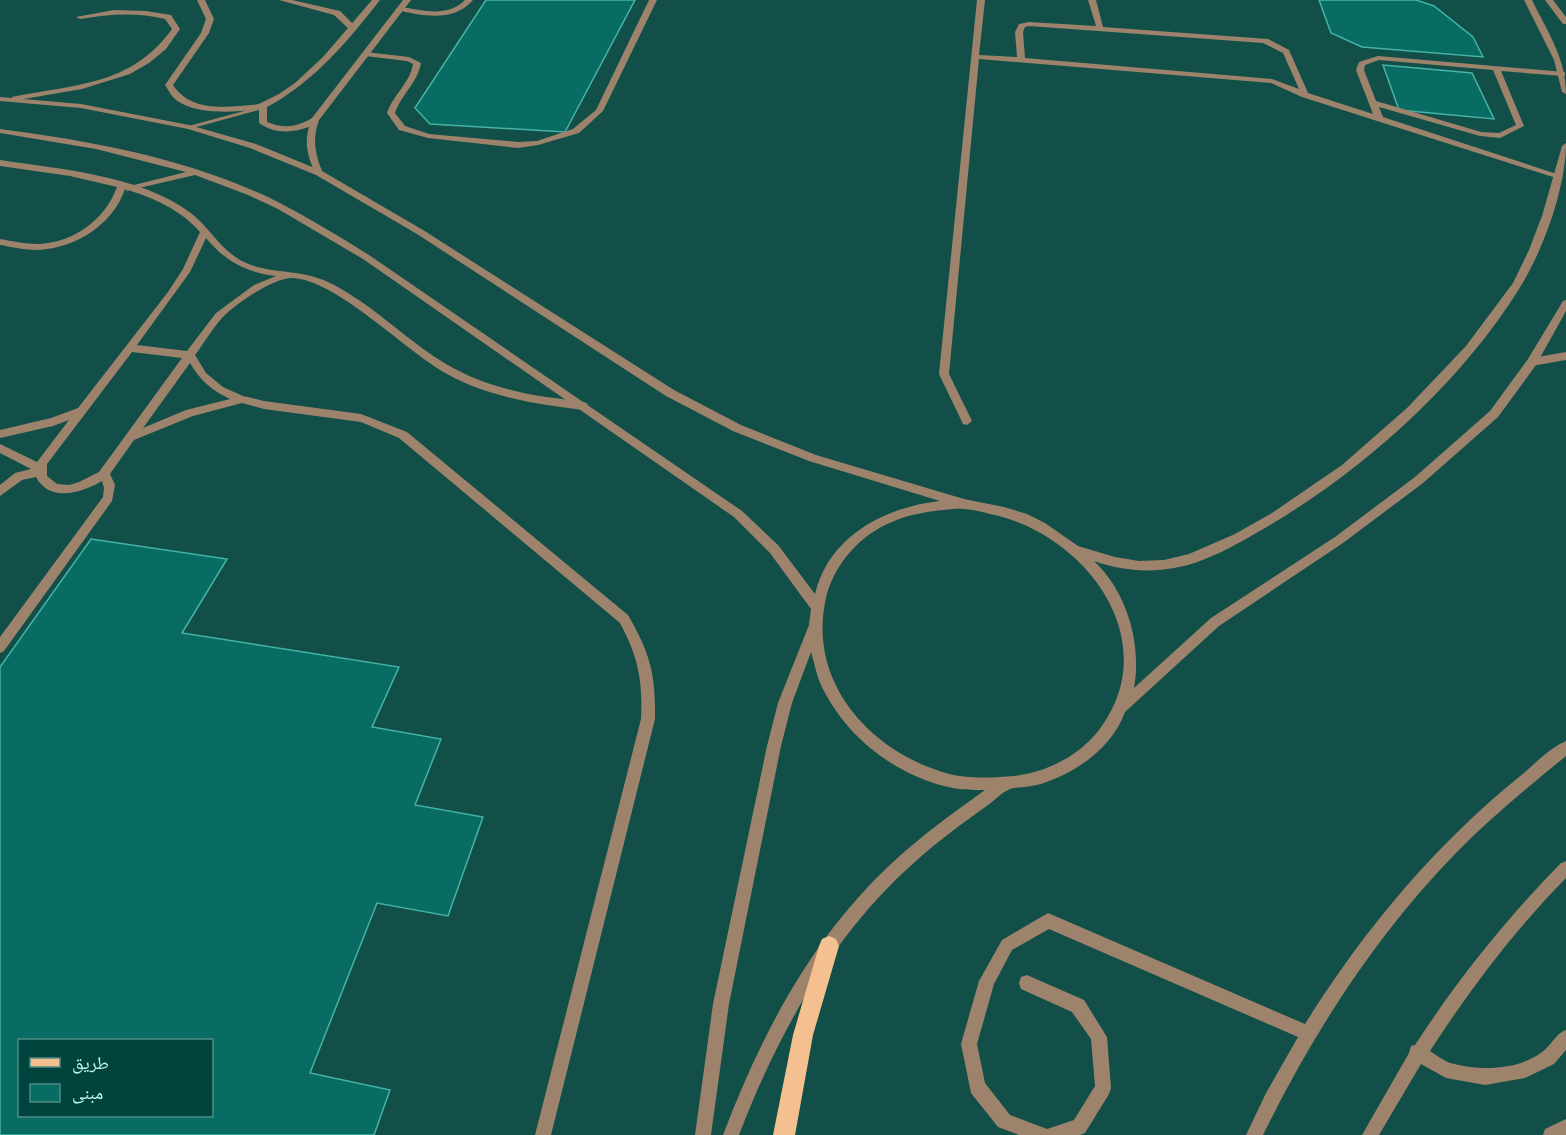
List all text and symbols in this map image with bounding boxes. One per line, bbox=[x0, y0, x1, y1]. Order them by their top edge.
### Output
legend bbox=[18, 1039, 213, 1117]
text: طريق bbox=[72, 1052, 109, 1074]
text: مبنى bbox=[72, 1082, 103, 1104]

